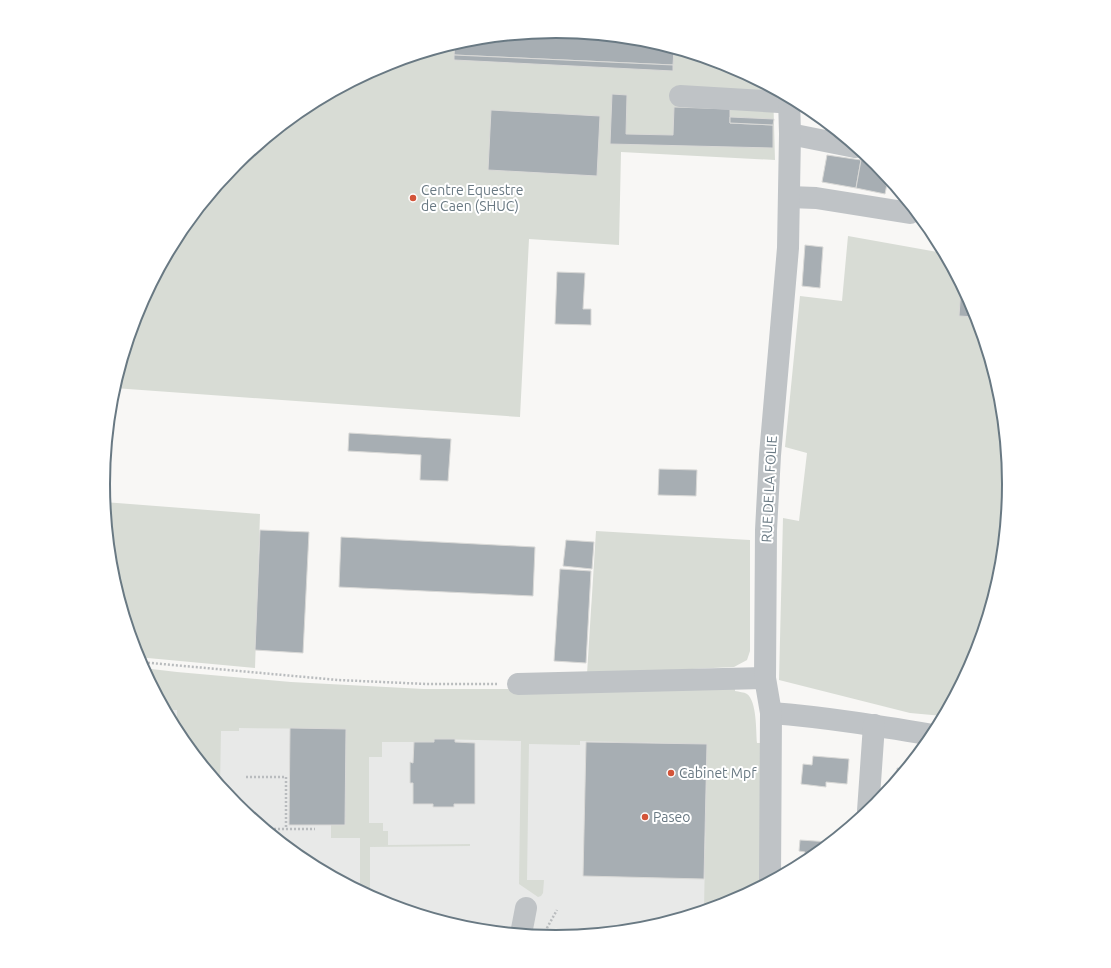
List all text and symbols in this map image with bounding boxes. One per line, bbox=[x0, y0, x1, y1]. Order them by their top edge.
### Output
place label: Centre Equestre de Caen (SHUC) bbox=[421, 182, 523, 214]
marker: Centre Equestre de Caen (SHUC) bbox=[408, 193, 418, 203]
street label: RUE DE LA FOLIE bbox=[758, 435, 780, 543]
place label: Cabinet Mpf bbox=[679, 765, 757, 781]
marker: Cabinet Mpf bbox=[666, 768, 676, 778]
place label: Paseo bbox=[653, 809, 690, 825]
marker: Paseo bbox=[640, 812, 650, 822]

